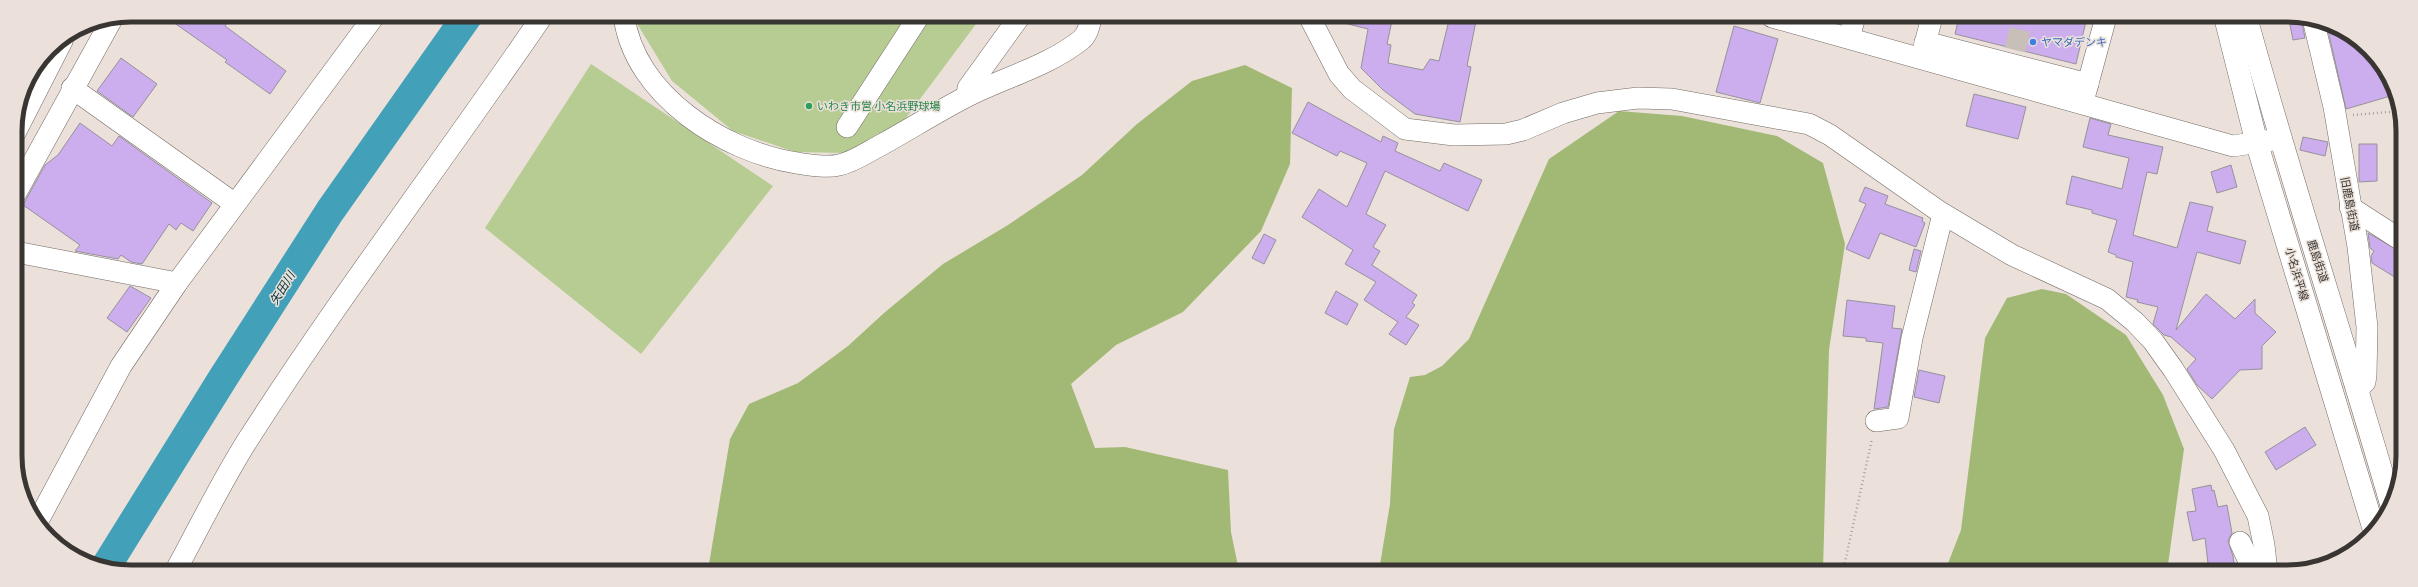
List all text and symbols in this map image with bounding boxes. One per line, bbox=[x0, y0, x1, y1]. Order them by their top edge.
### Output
place label: ヤマダデンキ bbox=[2041, 35, 2107, 49]
marker: ヤマダデンキ bbox=[2028, 37, 2038, 47]
place label: いわき市営 小名浜野球場 bbox=[817, 99, 940, 113]
marker: いわき市営 小名浜野球場 bbox=[804, 101, 814, 111]
street label: 旧鹿島街道 bbox=[2338, 176, 2362, 232]
street label: 鹿島街道 bbox=[2305, 238, 2331, 284]
street label: 小名浜平線 bbox=[2282, 246, 2312, 302]
water label: 矢田川 bbox=[266, 267, 299, 307]

